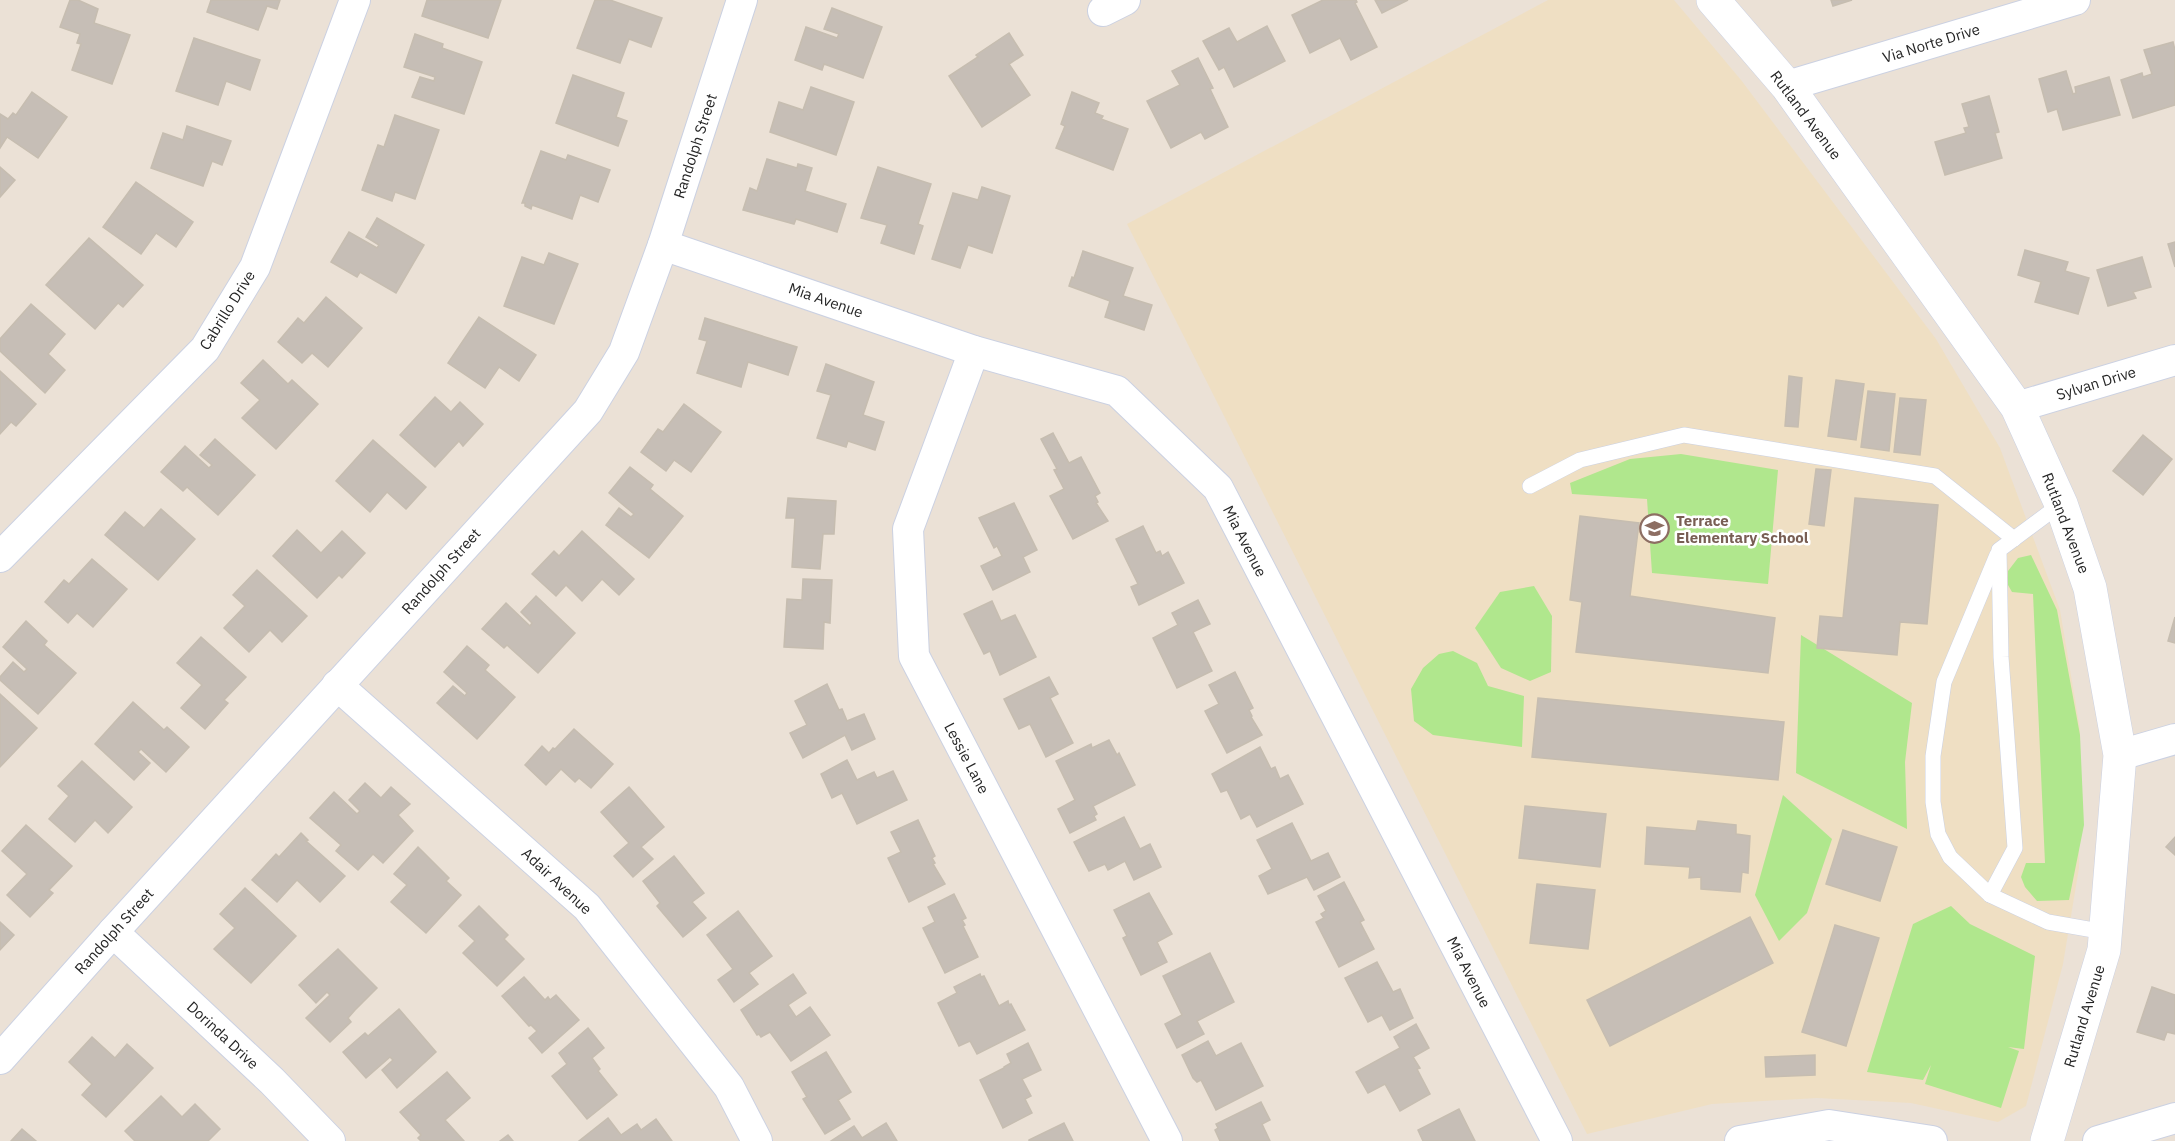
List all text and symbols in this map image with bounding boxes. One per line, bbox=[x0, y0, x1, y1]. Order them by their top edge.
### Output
street label: Via Norte Drive bbox=[1880, 19, 1982, 67]
street label: Rutland Avenue bbox=[1766, 67, 1846, 163]
street label: Randolph Street bbox=[669, 91, 721, 201]
street label: Cabrillo Drive bbox=[195, 267, 259, 353]
street label: Mia Avenue bbox=[786, 278, 866, 322]
street label: Sylvan Drive bbox=[2054, 362, 2138, 404]
street label: Rutland Avenue bbox=[2038, 470, 2094, 576]
street label: Mia Avenue bbox=[1219, 502, 1271, 580]
place label: Terrace Elementary School bbox=[1676, 511, 1809, 547]
school or university icon: Terrace Elementary School bbox=[1639, 513, 1671, 545]
street label: Randolph Street bbox=[397, 524, 485, 618]
street label: Lessie Lane bbox=[940, 719, 994, 797]
street label: Adair Avenue bbox=[518, 844, 596, 918]
street label: Randolph Street bbox=[70, 884, 158, 978]
street label: Mia Avenue bbox=[1443, 933, 1495, 1011]
street label: Rutland Avenue bbox=[2059, 962, 2109, 1070]
street label: Dorinda Drive bbox=[183, 997, 263, 1073]

